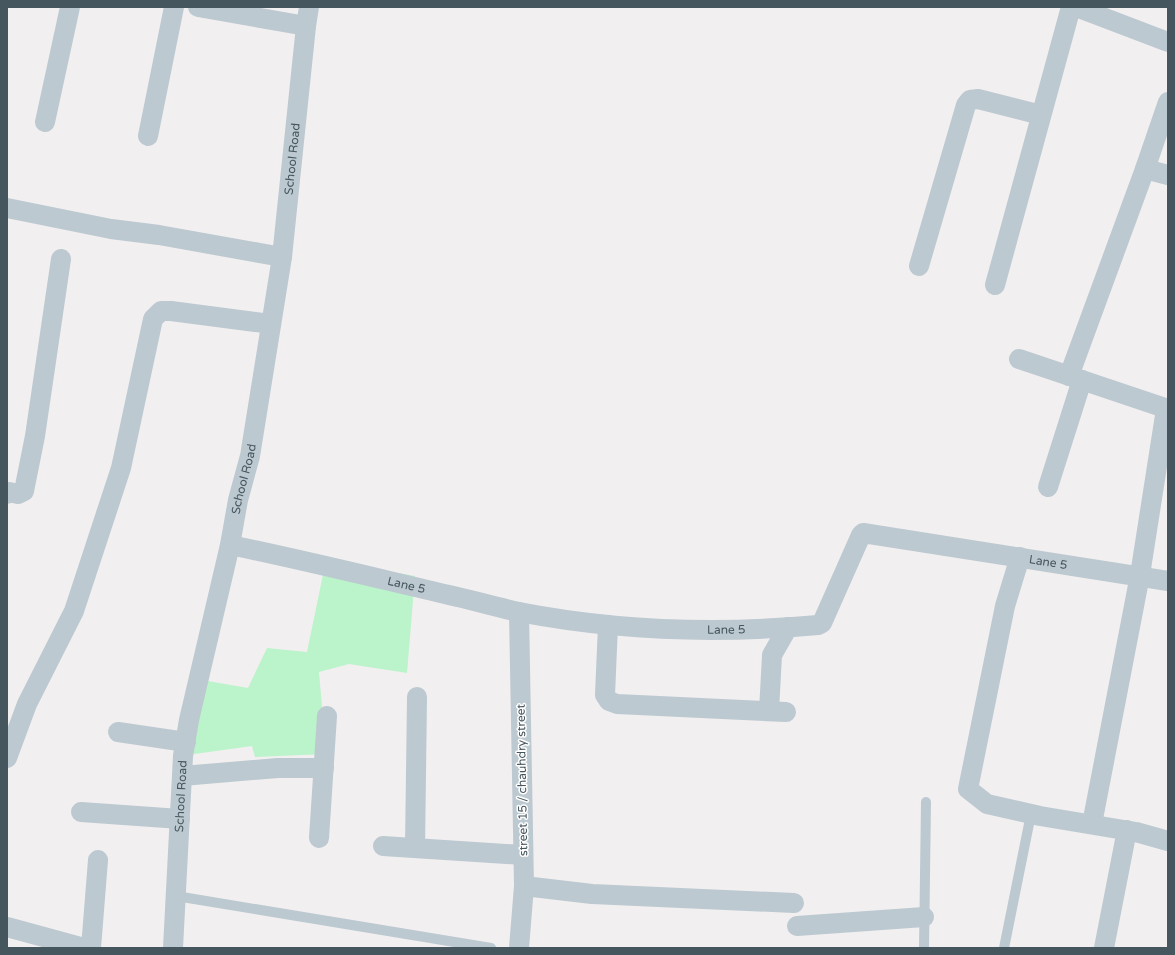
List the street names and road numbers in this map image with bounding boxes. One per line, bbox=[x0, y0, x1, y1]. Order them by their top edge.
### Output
street label: School Road bbox=[282, 122, 303, 195]
street label: School Road bbox=[229, 443, 259, 515]
street label: Lane 5 bbox=[1028, 552, 1068, 572]
street label: Lane 5 bbox=[386, 574, 427, 596]
street label: Lane 5 bbox=[707, 622, 746, 637]
street label: street 15 / chauhdry street bbox=[514, 703, 530, 856]
street label: School Road bbox=[172, 760, 190, 833]

